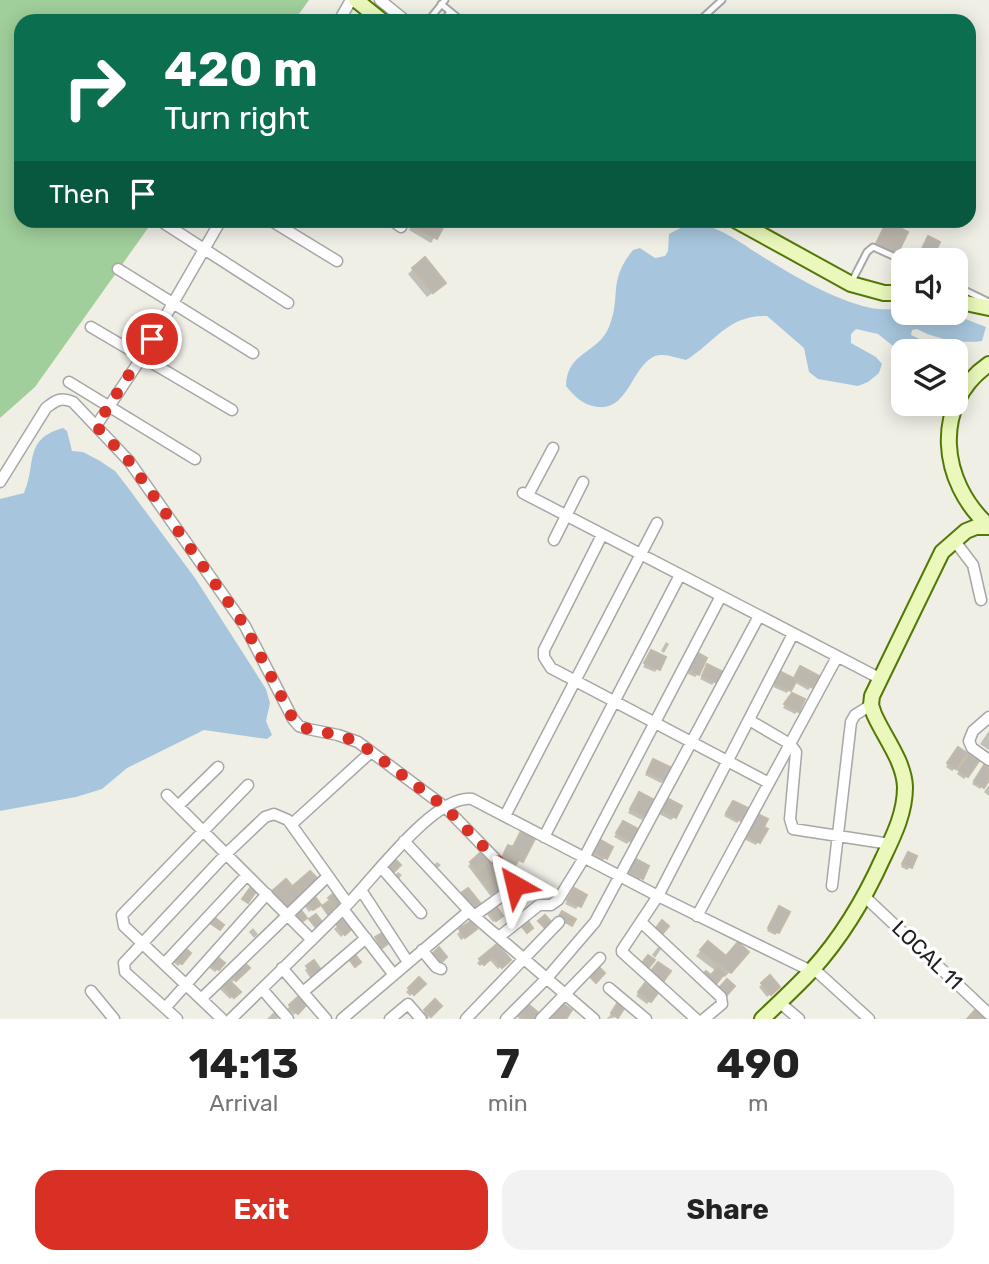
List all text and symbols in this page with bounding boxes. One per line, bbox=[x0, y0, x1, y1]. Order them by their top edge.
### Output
text: 420 m bbox=[164, 40, 318, 98]
icon: right bbox=[49, 42, 140, 133]
text: Turn right bbox=[164, 99, 309, 137]
icon: arrive bbox=[124, 175, 162, 213]
text: Then bbox=[49, 179, 110, 210]
map controls bbox=[891, 248, 968, 416]
button: sound bbox=[891, 248, 968, 325]
pin bbox=[122, 309, 182, 369]
icon: arrive bbox=[133, 320, 171, 358]
button: layers bbox=[891, 339, 968, 416]
position arrow bbox=[478, 848, 552, 922]
street label: LOCAL 11 bbox=[887, 915, 968, 994]
text: 14:13 bbox=[189, 1039, 299, 1089]
text: 7 bbox=[496, 1039, 520, 1089]
text: 490 bbox=[716, 1039, 800, 1089]
text: Arrival bbox=[209, 1089, 278, 1117]
text: min bbox=[488, 1089, 528, 1117]
text: m bbox=[748, 1089, 769, 1117]
button: Exit bbox=[35, 1170, 488, 1250]
button: Share bbox=[502, 1170, 954, 1250]

